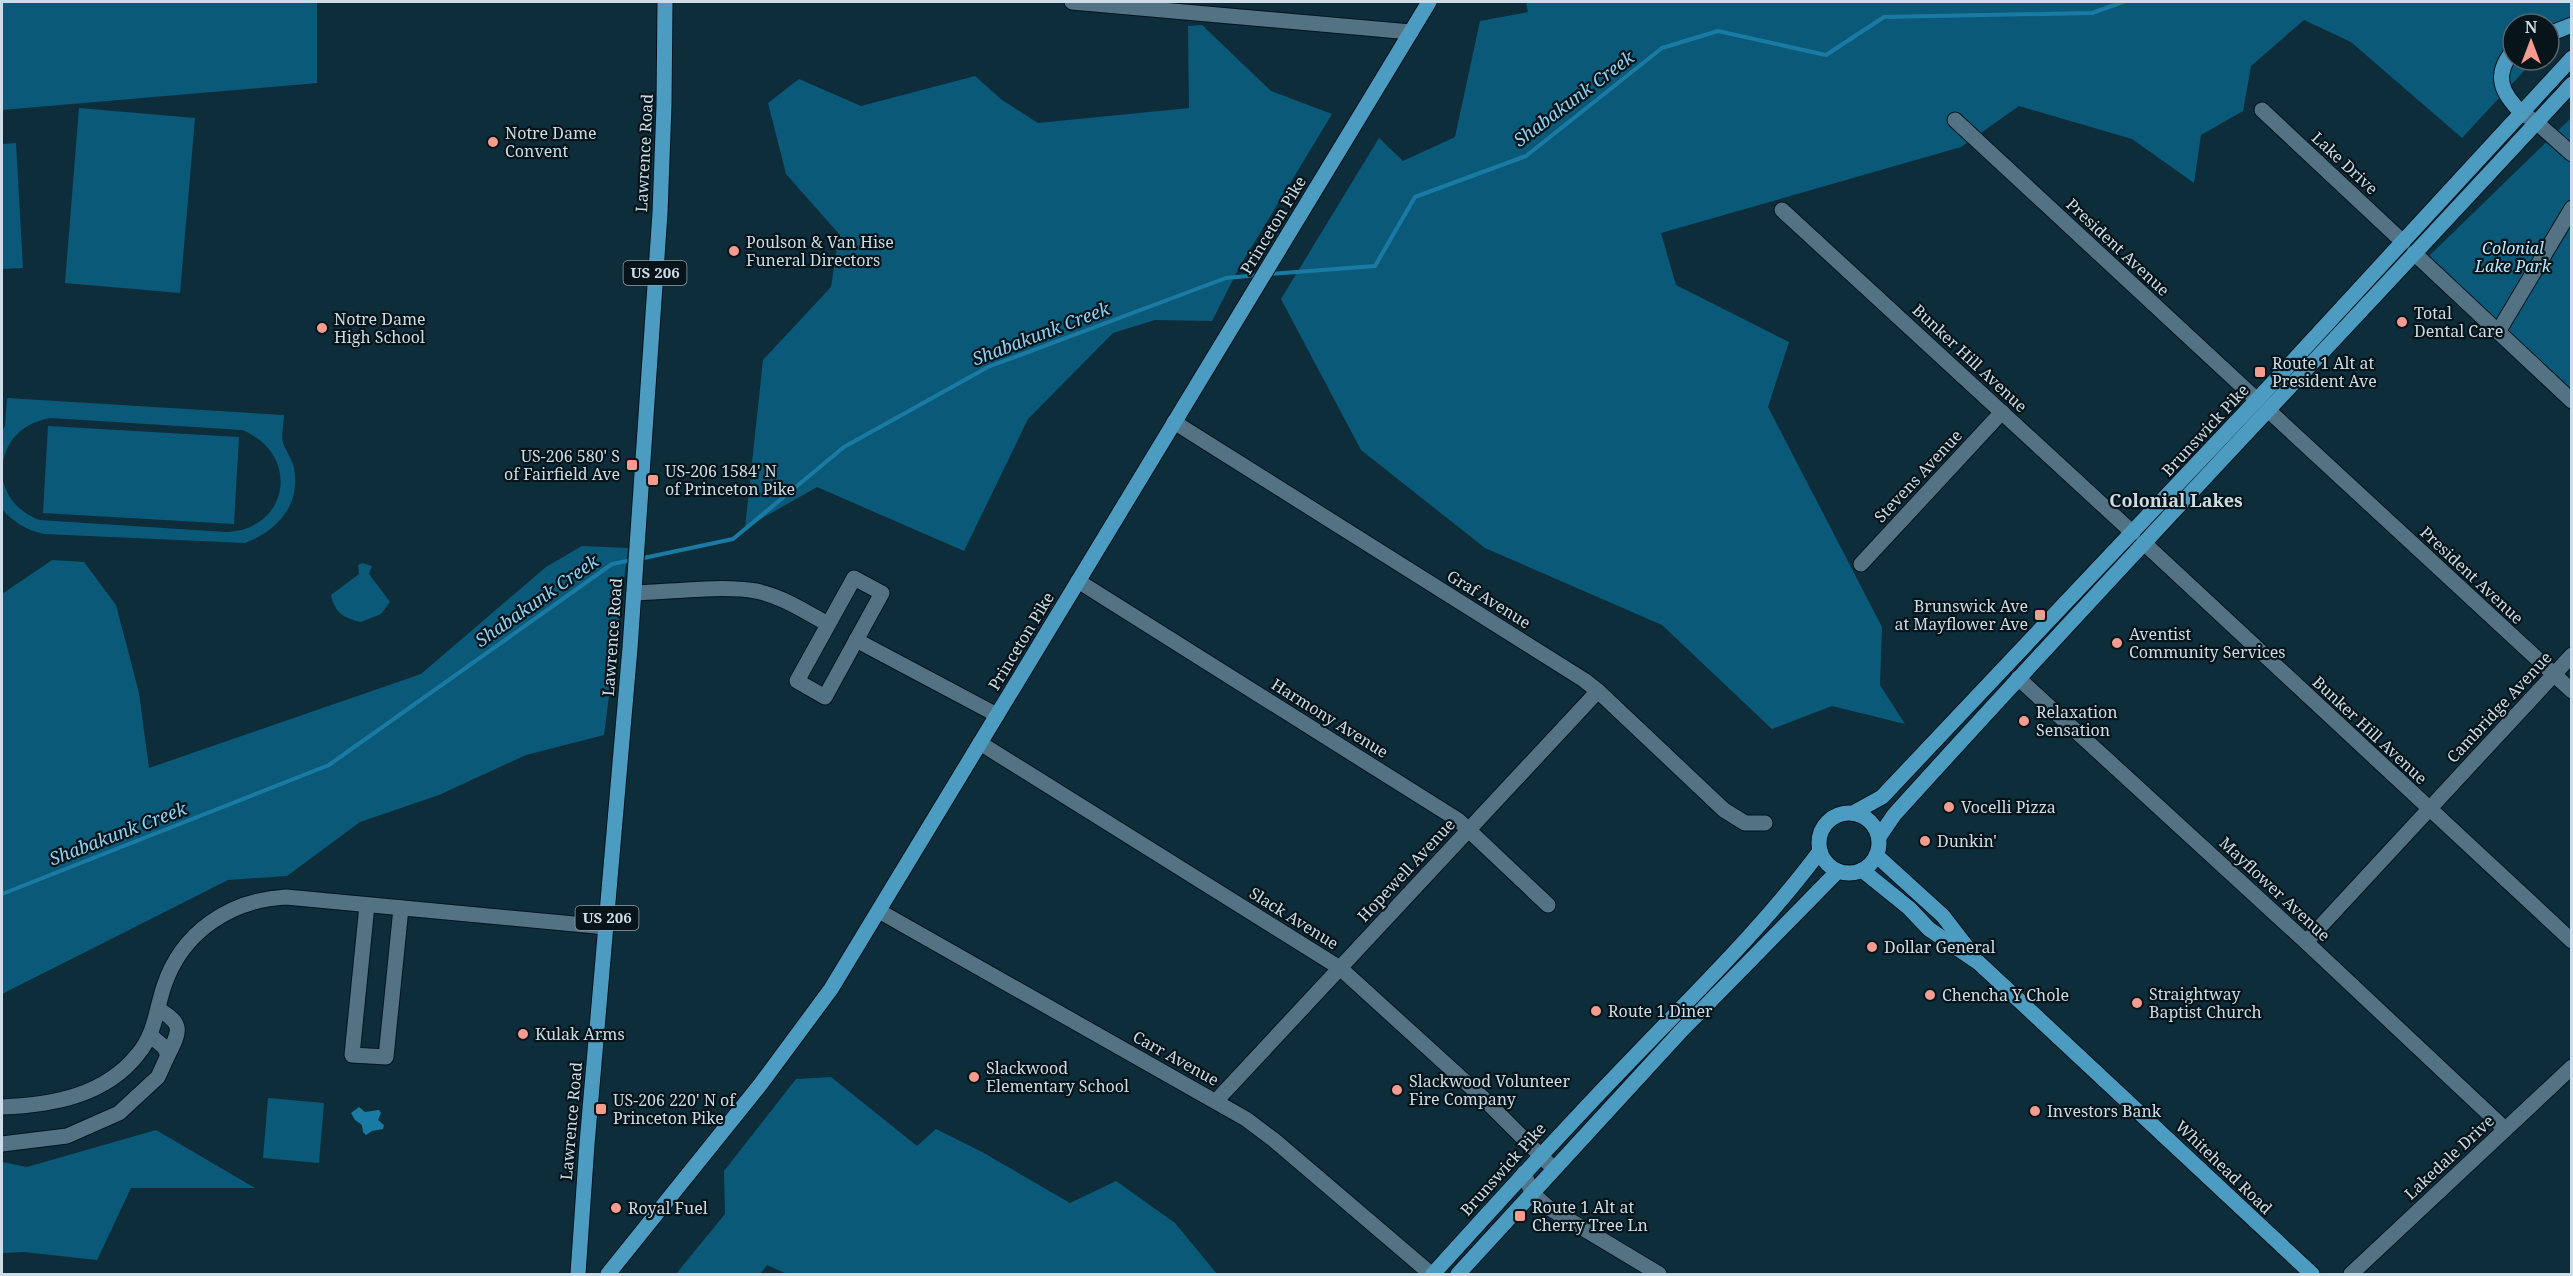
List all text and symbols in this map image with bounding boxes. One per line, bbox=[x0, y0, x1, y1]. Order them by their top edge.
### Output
north arrow bbox=[2501, 12, 2561, 72]
text: N bbox=[2525, 16, 2538, 38]
water label: Shabakunk Creek bbox=[1508, 44, 1639, 152]
street label: Lawrence Road bbox=[630, 93, 658, 213]
place label: Notre Dame Convent bbox=[505, 122, 597, 162]
street label: Lake Drive bbox=[2307, 127, 2383, 199]
marker: Notre Dame Convent bbox=[486, 135, 500, 149]
street label: Princeton Pike bbox=[1235, 172, 1311, 278]
street label: President Avenue bbox=[2062, 193, 2174, 301]
place label: Poulson & Van Hise Funeral Directors bbox=[746, 231, 894, 271]
park label: Colonial Lake Park bbox=[2474, 237, 2552, 277]
marker: Poulson & Van Hise Funeral Directors bbox=[727, 244, 741, 258]
road number: US 206 bbox=[624, 261, 686, 285]
water label: Shabakunk Creek bbox=[968, 296, 1114, 370]
street label: Bunker Hill Avenue bbox=[1908, 299, 2032, 417]
place label: Total Dental Care bbox=[2414, 302, 2503, 342]
place label: Notre Dame High School bbox=[334, 308, 426, 348]
marker: Total Dental Care bbox=[2395, 315, 2409, 329]
marker: Notre Dame High School bbox=[315, 321, 329, 335]
place label: Route 1 Alt at President Ave bbox=[2272, 352, 2377, 392]
marker: Route 1 Alt at President Ave bbox=[2253, 365, 2267, 379]
street label: Brunswick Pike bbox=[2157, 379, 2253, 481]
street label: Stevens Avenue bbox=[1869, 425, 1967, 527]
place label: US-206 580' S of Fairfield Ave bbox=[504, 445, 620, 485]
marker: US-206 580' S of Fairfield Ave bbox=[625, 458, 639, 472]
place label: US-206 1584' N of Princeton Pike bbox=[665, 460, 795, 500]
marker: US-206 1584' N of Princeton Pike bbox=[646, 473, 660, 487]
district label: Colonial Lakes bbox=[2109, 488, 2243, 512]
street label: President Avenue bbox=[2416, 521, 2528, 629]
water label: Shabakunk Creek bbox=[470, 548, 604, 652]
street label: Graf Avenue bbox=[1443, 565, 1535, 633]
street label: Lawrence Road bbox=[597, 577, 627, 697]
street label: Princeton Pike bbox=[983, 588, 1059, 694]
place label: Brunswick Ave at Mayflower Ave bbox=[1894, 595, 2028, 635]
marker: Brunswick Ave at Mayflower Ave bbox=[2033, 608, 2047, 622]
place label: Aventist Community Services bbox=[2129, 623, 2286, 663]
marker: Aventist Community Services bbox=[2110, 636, 2124, 650]
street label: Cambridge Avenue bbox=[2442, 647, 2556, 767]
street label: Bunker Hill Avenue bbox=[2308, 671, 2432, 789]
street label: Harmony Avenue bbox=[1267, 673, 1393, 763]
place label: Relaxation Sensation bbox=[2036, 701, 2118, 741]
marker: Relaxation Sensation bbox=[2017, 714, 2031, 728]
water label: Shabakunk Creek bbox=[45, 796, 191, 870]
place label: Vocelli Pizza bbox=[1961, 796, 2056, 818]
marker: Vocelli Pizza bbox=[1942, 800, 1956, 814]
street label: Hopewell Avenue bbox=[1352, 814, 1460, 926]
place label: Dunkin' bbox=[1937, 830, 1997, 852]
street label: Mayflower Avenue bbox=[2215, 832, 2335, 946]
marker: Dunkin' bbox=[1918, 834, 1932, 848]
street label: Slack Avenue bbox=[1245, 882, 1343, 954]
road number: US 206 bbox=[576, 906, 638, 930]
place label: Dollar General bbox=[1884, 936, 1996, 958]
marker: Dollar General bbox=[1865, 940, 1879, 954]
place label: Straightway Baptist Church bbox=[2149, 983, 2262, 1023]
place label: Chencha Y Chole bbox=[1942, 984, 2069, 1006]
marker: Chencha Y Chole bbox=[1923, 988, 1937, 1002]
marker: Straightway Baptist Church bbox=[2130, 996, 2144, 1010]
place label: Route 1 Diner bbox=[1608, 1000, 1713, 1022]
marker: Route 1 Diner bbox=[1589, 1004, 1603, 1018]
place label: Kulak Arms bbox=[535, 1023, 625, 1045]
street label: Carr Avenue bbox=[1129, 1025, 1223, 1091]
marker: Kulak Arms bbox=[516, 1027, 530, 1041]
place label: Slackwood Elementary School bbox=[986, 1057, 1129, 1097]
street label: Lawrence Road bbox=[555, 1061, 587, 1181]
marker: Slackwood Elementary School bbox=[967, 1070, 981, 1084]
place label: Slackwood Volunteer Fire Company bbox=[1409, 1070, 1570, 1110]
marker: Slackwood Volunteer Fire Company bbox=[1390, 1083, 1404, 1097]
place label: US-206 220' N of Princeton Pike bbox=[613, 1089, 737, 1129]
place label: Investors Bank bbox=[2047, 1100, 2162, 1122]
marker: US-206 220' N of Princeton Pike bbox=[594, 1102, 608, 1116]
marker: Investors Bank bbox=[2028, 1104, 2042, 1118]
street label: Lakedale Drive bbox=[2399, 1110, 2499, 1204]
street label: Whitehead Road bbox=[2171, 1115, 2277, 1219]
street label: Brunswick Pike bbox=[1455, 1118, 1551, 1220]
place label: Route 1 Alt at Cherry Tree Ln bbox=[1532, 1196, 1648, 1236]
place label: Royal Fuel bbox=[628, 1197, 708, 1219]
marker: Royal Fuel bbox=[609, 1201, 623, 1215]
marker: Route 1 Alt at Cherry Tree Ln bbox=[1513, 1209, 1527, 1223]

